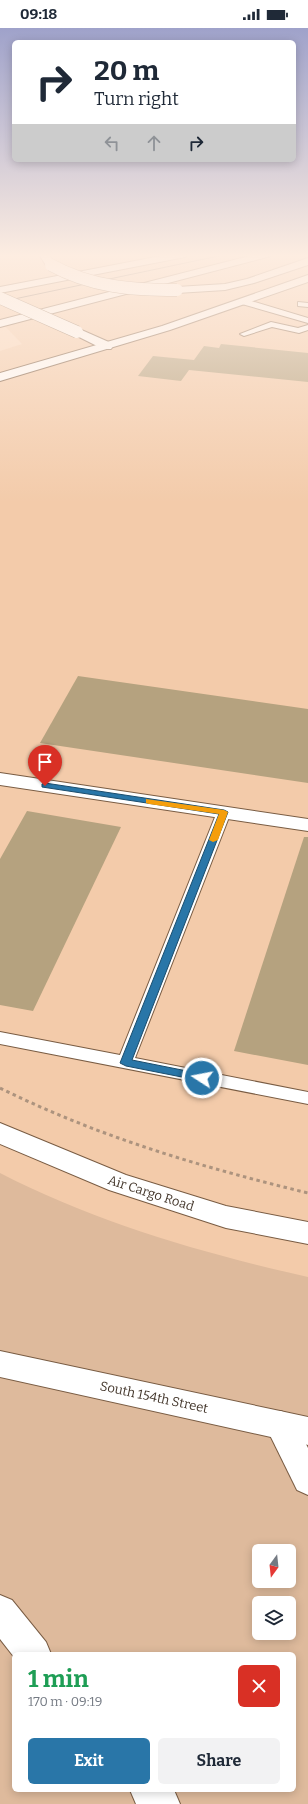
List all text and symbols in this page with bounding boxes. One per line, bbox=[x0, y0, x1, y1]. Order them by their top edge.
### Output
text: 09:18 bbox=[20, 5, 57, 23]
text: 20 m bbox=[94, 54, 159, 87]
icon: right bbox=[28, 56, 80, 108]
text: Turn right bbox=[94, 88, 179, 110]
icon: left bbox=[101, 132, 123, 154]
icon: ahead bbox=[143, 132, 165, 154]
icon: right bbox=[185, 132, 207, 154]
pin bbox=[28, 745, 62, 786]
icon: arrive bbox=[34, 751, 56, 773]
position arrow bbox=[181, 1057, 223, 1099]
street label: Air Cargo Road bbox=[106, 1172, 196, 1214]
street label: South 154th Street bbox=[99, 1378, 210, 1416]
north arrow bbox=[252, 1544, 296, 1588]
map controls bbox=[252, 1544, 296, 1640]
button: layers bbox=[252, 1596, 296, 1640]
text: 1 min bbox=[28, 1665, 89, 1693]
button: close bbox=[238, 1665, 280, 1707]
text: 170 m · 09:19 bbox=[28, 1694, 102, 1709]
button: Exit bbox=[28, 1738, 150, 1784]
button: Share bbox=[158, 1738, 280, 1784]

